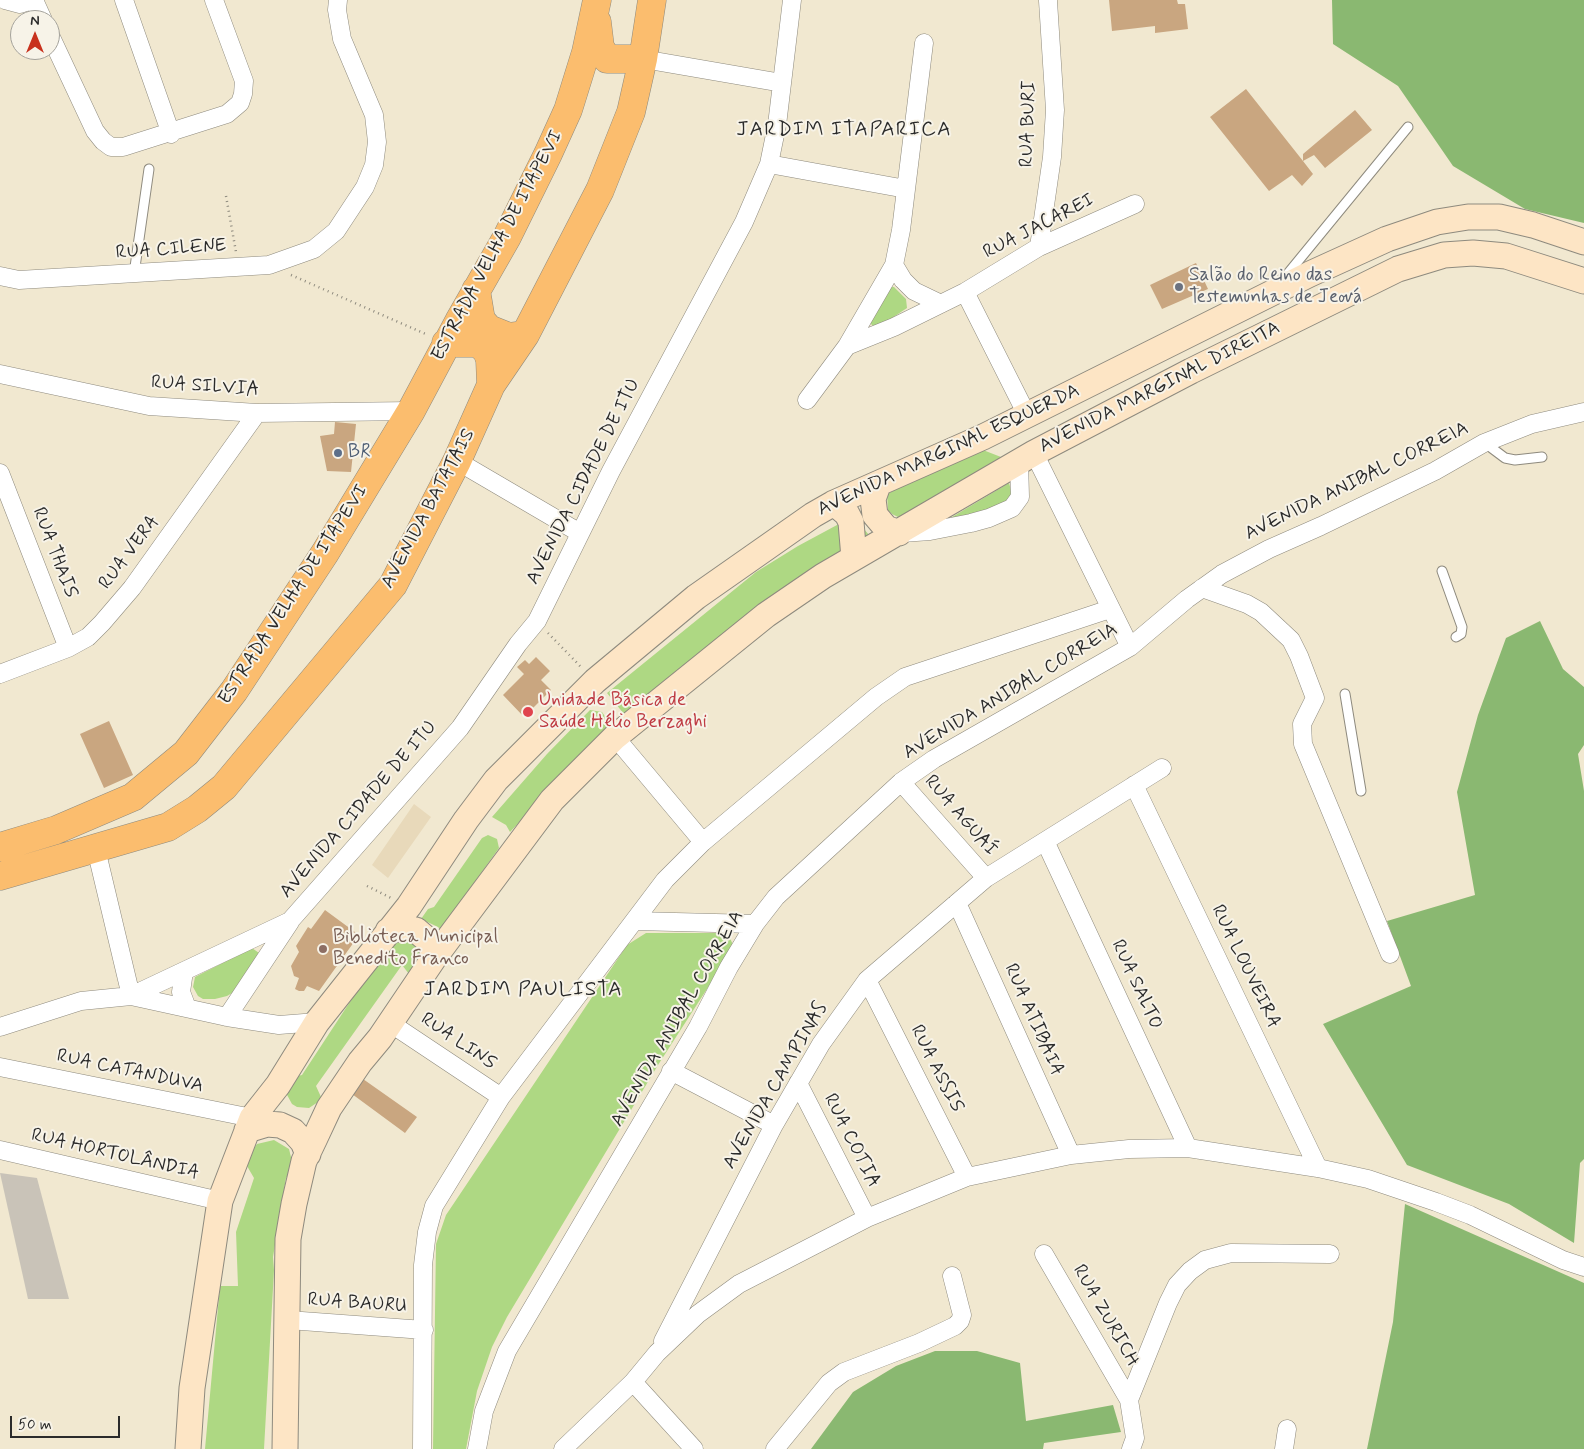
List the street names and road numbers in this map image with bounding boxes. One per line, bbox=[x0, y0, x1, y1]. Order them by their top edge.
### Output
street label: RUA BURI bbox=[1016, 80, 1042, 168]
street label: ESTRADA VELHA DE ITAPEVI bbox=[427, 127, 569, 365]
street label: RUA JACAREI bbox=[980, 189, 1098, 265]
street label: RUA CILENE bbox=[115, 235, 227, 265]
street label: AVENIDA MARGINAL DIREITA bbox=[1036, 317, 1284, 459]
street label: RUA SILVIA bbox=[150, 372, 260, 402]
street label: AVENIDA CIDADE DE ITU bbox=[522, 375, 646, 589]
street label: AVENIDA MARGINAL ESQUERDA bbox=[814, 380, 1084, 522]
street label: AVENIDA ANIBAL CORREIA bbox=[1241, 418, 1473, 546]
street label: AVENIDA BATATAIS bbox=[377, 425, 481, 593]
street label: ESTRADA VELHA DE ITAPEVI bbox=[214, 481, 374, 709]
street label: RUA THAIS bbox=[26, 505, 82, 601]
street label: RUA VERA bbox=[95, 512, 165, 594]
street label: AVENIDA ANIBAL CORREIA bbox=[900, 619, 1122, 765]
street label: AVENIDA CIDADE DE ITU bbox=[276, 717, 442, 903]
street label: RUA AGUAÍ bbox=[919, 771, 1001, 861]
street label: RUA LOUVEIRA bbox=[1205, 902, 1285, 1032]
street label: AVENIDA ANIBAL CORREIA bbox=[607, 907, 749, 1131]
street label: RUA SALTO bbox=[1105, 937, 1167, 1033]
street label: RUA ATIBAIA bbox=[998, 960, 1068, 1080]
street label: AVENIDA CAMPINAS bbox=[719, 998, 833, 1174]
street label: RUA LINS bbox=[416, 1009, 500, 1075]
street label: RUA ASSIS bbox=[904, 1022, 968, 1116]
street label: RUA CATANDUVA bbox=[55, 1045, 205, 1099]
street label: RUA COTIA bbox=[818, 1090, 884, 1192]
street label: RUA HORTOLÂNDIA bbox=[29, 1125, 201, 1185]
street label: RUA ZURICH bbox=[1067, 1261, 1143, 1371]
street label: RUA BAURU bbox=[307, 1289, 407, 1319]

